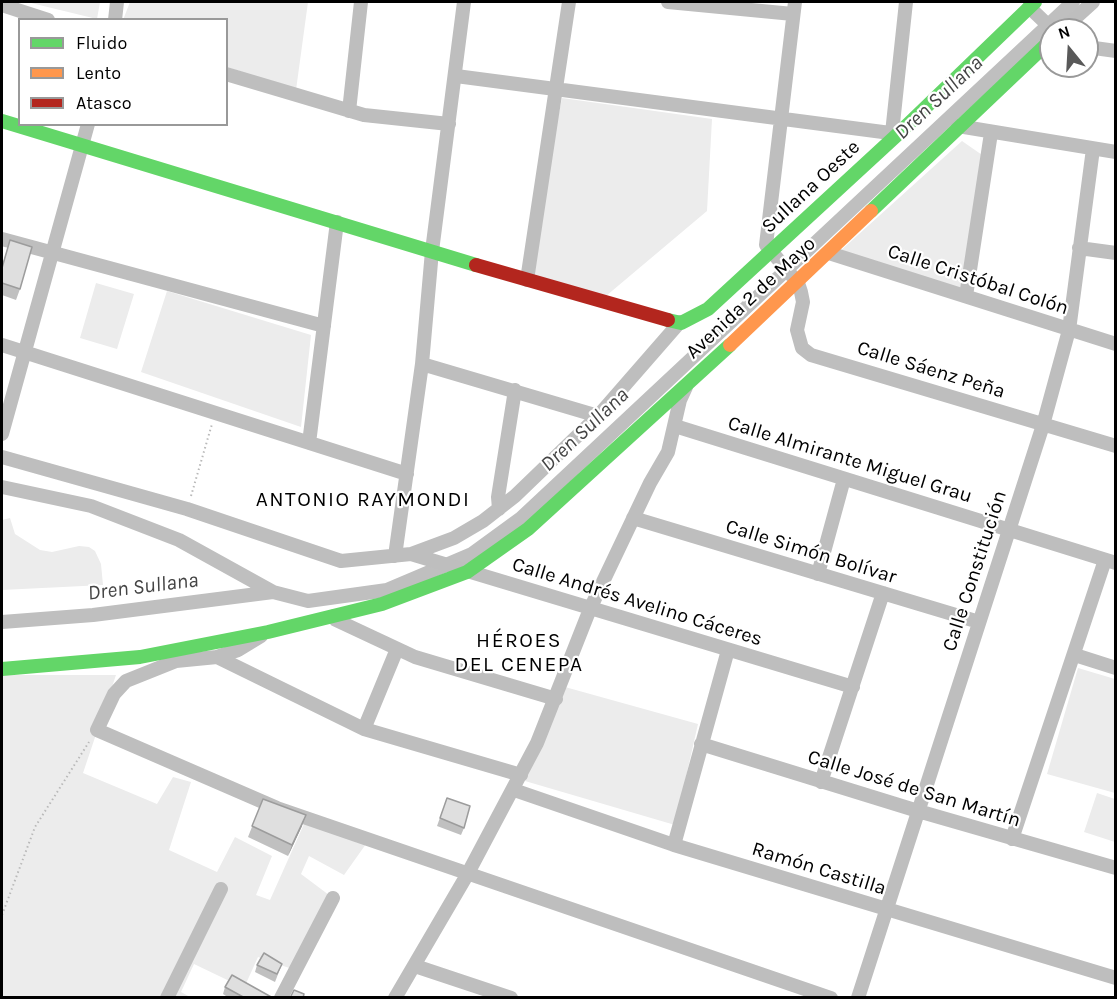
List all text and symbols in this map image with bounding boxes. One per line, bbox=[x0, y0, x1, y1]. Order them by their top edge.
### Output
legend bbox=[18, 18, 228, 126]
north arrow bbox=[1039, 18, 1099, 78]
text: N bbox=[1055, 22, 1072, 43]
text: Fluido bbox=[76, 32, 127, 54]
water label: Dren Sullana bbox=[890, 51, 988, 145]
text: Lento bbox=[76, 62, 121, 84]
text: Atasco bbox=[76, 92, 132, 114]
street label: Sullana Oeste bbox=[757, 135, 865, 239]
street label: Avenida 2 de Mayo bbox=[681, 232, 821, 364]
street label: Calle Cristóbal Colón bbox=[884, 239, 1072, 321]
street label: Calle Sáenz Peña bbox=[854, 336, 1008, 404]
water label: Dren Sullana bbox=[536, 383, 634, 477]
street label: Calle Almirante Miguel Grau bbox=[725, 411, 975, 509]
district label: ANTONIO RAYMONDI bbox=[256, 487, 470, 513]
street label: Calle Constitución bbox=[938, 488, 1012, 654]
street label: Calle Simón Bolívar bbox=[723, 515, 899, 589]
street label: Calle Andrés Avelino Cáceres bbox=[509, 552, 765, 652]
water label: Dren Sullana bbox=[86, 568, 200, 606]
district label: HÉROES DEL CENEPA bbox=[454, 628, 584, 678]
street label: Calle José de San Martín bbox=[805, 745, 1023, 833]
street label: Ramón Castilla bbox=[749, 837, 889, 901]

